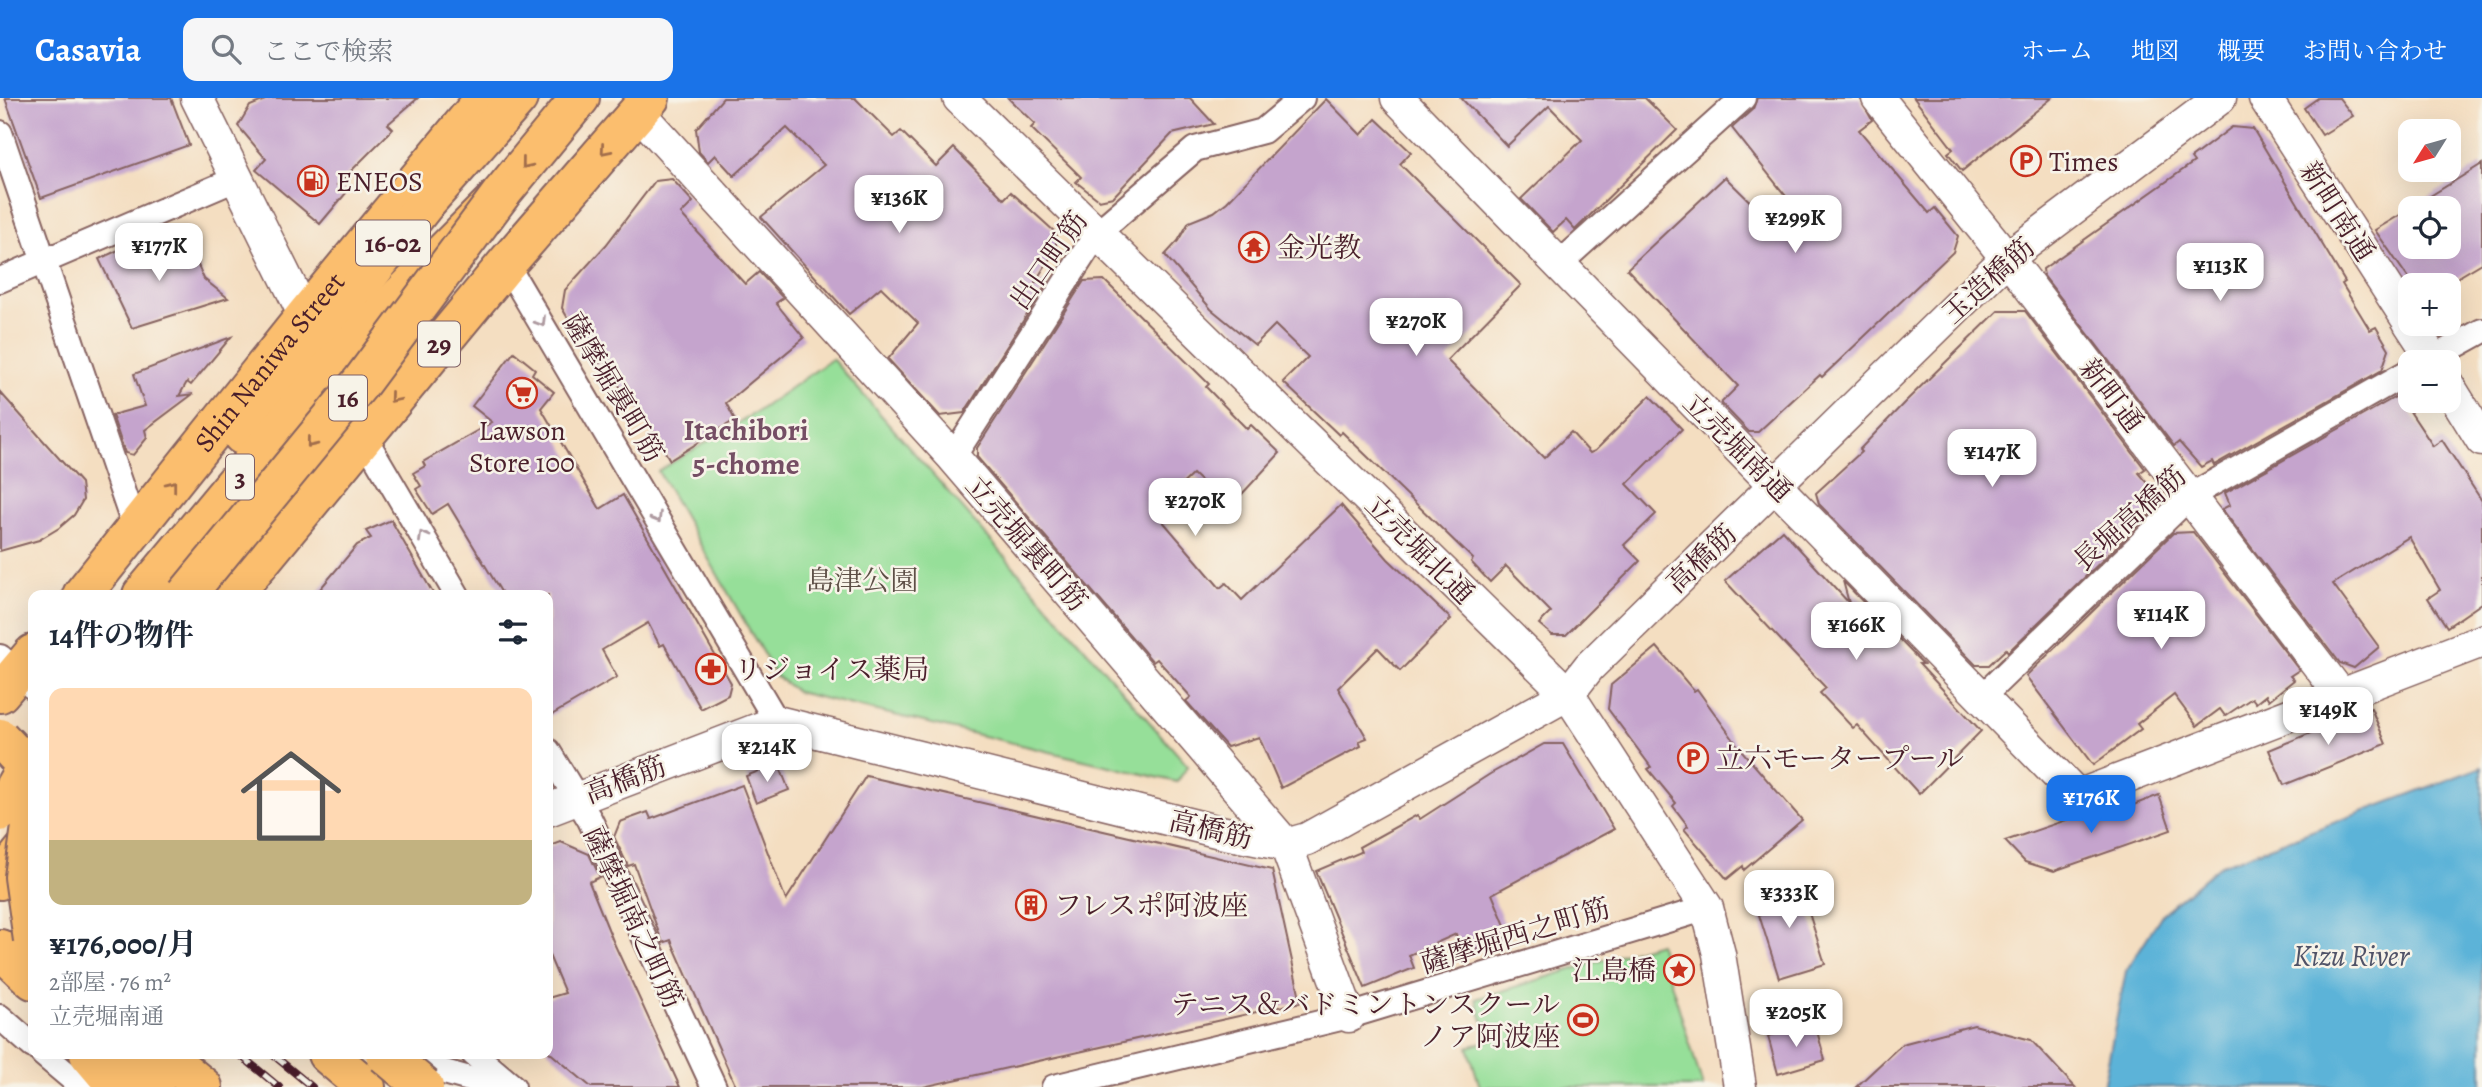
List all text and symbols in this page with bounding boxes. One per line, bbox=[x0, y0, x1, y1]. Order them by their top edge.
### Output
search box bbox=[183, 18, 673, 81]
text: Casavia bbox=[35, 27, 141, 72]
icon: search bbox=[207, 30, 245, 68]
text: ここで検索 bbox=[263, 34, 393, 69]
text: ホーム bbox=[2021, 35, 2093, 67]
text: 地図 bbox=[2131, 35, 2179, 67]
text: 概要 bbox=[2217, 35, 2265, 67]
text: お問い合わせ bbox=[2303, 35, 2447, 67]
north arrow bbox=[2398, 119, 2460, 182]
map controls bbox=[2398, 119, 2461, 413]
one-way arrow bbox=[601, 141, 613, 154]
place label: Times bbox=[2049, 143, 2118, 181]
parking icon: Times bbox=[2009, 144, 2043, 178]
street label: 新町南通 bbox=[2291, 154, 2384, 269]
one-way arrow bbox=[521, 156, 534, 168]
place label: ENEOS bbox=[336, 163, 423, 201]
fuel station icon: ENEOS bbox=[296, 164, 330, 198]
pin: ¥136K bbox=[850, 176, 948, 235]
text: ¥136K bbox=[870, 182, 928, 213]
pin: ¥299K bbox=[1746, 195, 1844, 255]
button: locate bbox=[2398, 196, 2461, 259]
text: ¥299K bbox=[1765, 202, 1825, 233]
street label: 出口町筋 bbox=[1001, 204, 1097, 317]
road number: 16-02 bbox=[356, 220, 430, 266]
pin: ¥177K bbox=[110, 223, 208, 283]
place label: 金光教 bbox=[1277, 229, 1361, 267]
street label: 玉造橋筋 bbox=[1934, 229, 2043, 332]
text: ¥177K bbox=[131, 230, 187, 261]
temple icon: 金光教 bbox=[1237, 230, 1271, 264]
pin: ¥113K bbox=[2171, 244, 2269, 303]
text: ¥113K bbox=[2193, 250, 2247, 281]
street label: Shin Naniwa Street bbox=[186, 264, 354, 460]
button: + bbox=[2398, 273, 2461, 336]
pin: ¥270K bbox=[1367, 299, 1465, 358]
text: ¥270K bbox=[1386, 305, 1446, 336]
street label: 薩摩堀裏町筋 bbox=[554, 306, 673, 469]
one-way arrow bbox=[533, 315, 546, 328]
road number: 29 bbox=[418, 322, 460, 366]
button: − bbox=[2398, 350, 2461, 413]
street label: 新町通 bbox=[2070, 351, 2152, 440]
road number: 16 bbox=[329, 376, 367, 420]
supermarket icon: Lawson Store 100 bbox=[505, 376, 539, 410]
street label: 立売堀南通 bbox=[1674, 385, 1800, 511]
one-way arrow bbox=[390, 390, 403, 402]
district label: Itachibori 5-chome bbox=[683, 410, 809, 484]
place label: Lawson Store 100 bbox=[469, 412, 575, 482]
pin: ¥147K bbox=[1943, 430, 2041, 489]
one-way arrow bbox=[307, 435, 319, 448]
text: ¥147K bbox=[1963, 436, 2021, 467]
road number: 3 bbox=[226, 454, 254, 500]
street label: 長堀高橋筋 bbox=[2065, 458, 2194, 580]
street label: 立売堀裏町筋 bbox=[957, 468, 1096, 620]
pin: ¥270K bbox=[1146, 478, 1244, 538]
one-way arrow bbox=[163, 480, 176, 493]
text: ¥270K bbox=[1165, 485, 1225, 516]
street label: 立売堀北通 bbox=[1356, 487, 1482, 613]
one-way arrow bbox=[649, 511, 662, 524]
street label: 高橋筋 bbox=[1658, 516, 1745, 602]
one-way arrow bbox=[418, 531, 431, 543]
park label: 島津公園 bbox=[806, 562, 918, 600]
pin: ¥114K bbox=[2112, 592, 2210, 651]
text: ¥114K bbox=[2133, 598, 2189, 629]
pin: ¥166K bbox=[1807, 602, 1905, 662]
text: ¥166K bbox=[1827, 609, 1885, 640]
icon: filters bbox=[494, 613, 532, 651]
text: 14件の物件 bbox=[49, 615, 194, 655]
place label: リジョイス薬局 bbox=[734, 651, 929, 689]
pharmacy icon: リジョイス薬局 bbox=[694, 652, 728, 686]
pin: ¥149K bbox=[2279, 688, 2377, 747]
text: ¥149K bbox=[2299, 694, 2357, 725]
pin: ¥214K bbox=[718, 724, 816, 784]
text: ¥214K bbox=[738, 731, 796, 762]
icon: home bbox=[228, 733, 354, 859]
place label: 立六モータープール bbox=[1716, 740, 1964, 778]
parking icon: 立六モータープール bbox=[1676, 741, 1710, 775]
street label: 高橋筋 bbox=[579, 747, 671, 813]
pin: ¥176K bbox=[2042, 776, 2140, 835]
text: ¥176K bbox=[2062, 782, 2120, 813]
street label: 高橋筋 bbox=[1166, 802, 1256, 858]
street label: 薩摩堀南之町筋 bbox=[574, 821, 692, 1014]
pin: ¥333K bbox=[1740, 870, 1838, 930]
text: ¥333K bbox=[1760, 877, 1818, 908]
place label: フレスポ阿波座 bbox=[1054, 887, 1248, 925]
building icon: フレスポ阿波座 bbox=[1014, 888, 1048, 922]
street label: 薩摩堀西之町筋 bbox=[1416, 889, 1615, 983]
text: ¥176,000/月 bbox=[49, 924, 197, 964]
water label: Kizu River bbox=[2293, 936, 2411, 976]
place label: 江島橋 bbox=[1572, 952, 1656, 990]
place icon: 江島橋 bbox=[1662, 953, 1696, 987]
text: 2部屋 · 76 m² bbox=[49, 967, 171, 998]
place label: テニス＆バドミントンスクール ノア阿波座 bbox=[1171, 986, 1560, 1056]
pin: ¥205K bbox=[1747, 990, 1845, 1049]
text: ¥205K bbox=[1766, 996, 1826, 1027]
text: 立売堀南通 bbox=[49, 1001, 164, 1032]
sports icon: テニス＆バドミントンスクール ノア阿波座 bbox=[1566, 1003, 1600, 1037]

